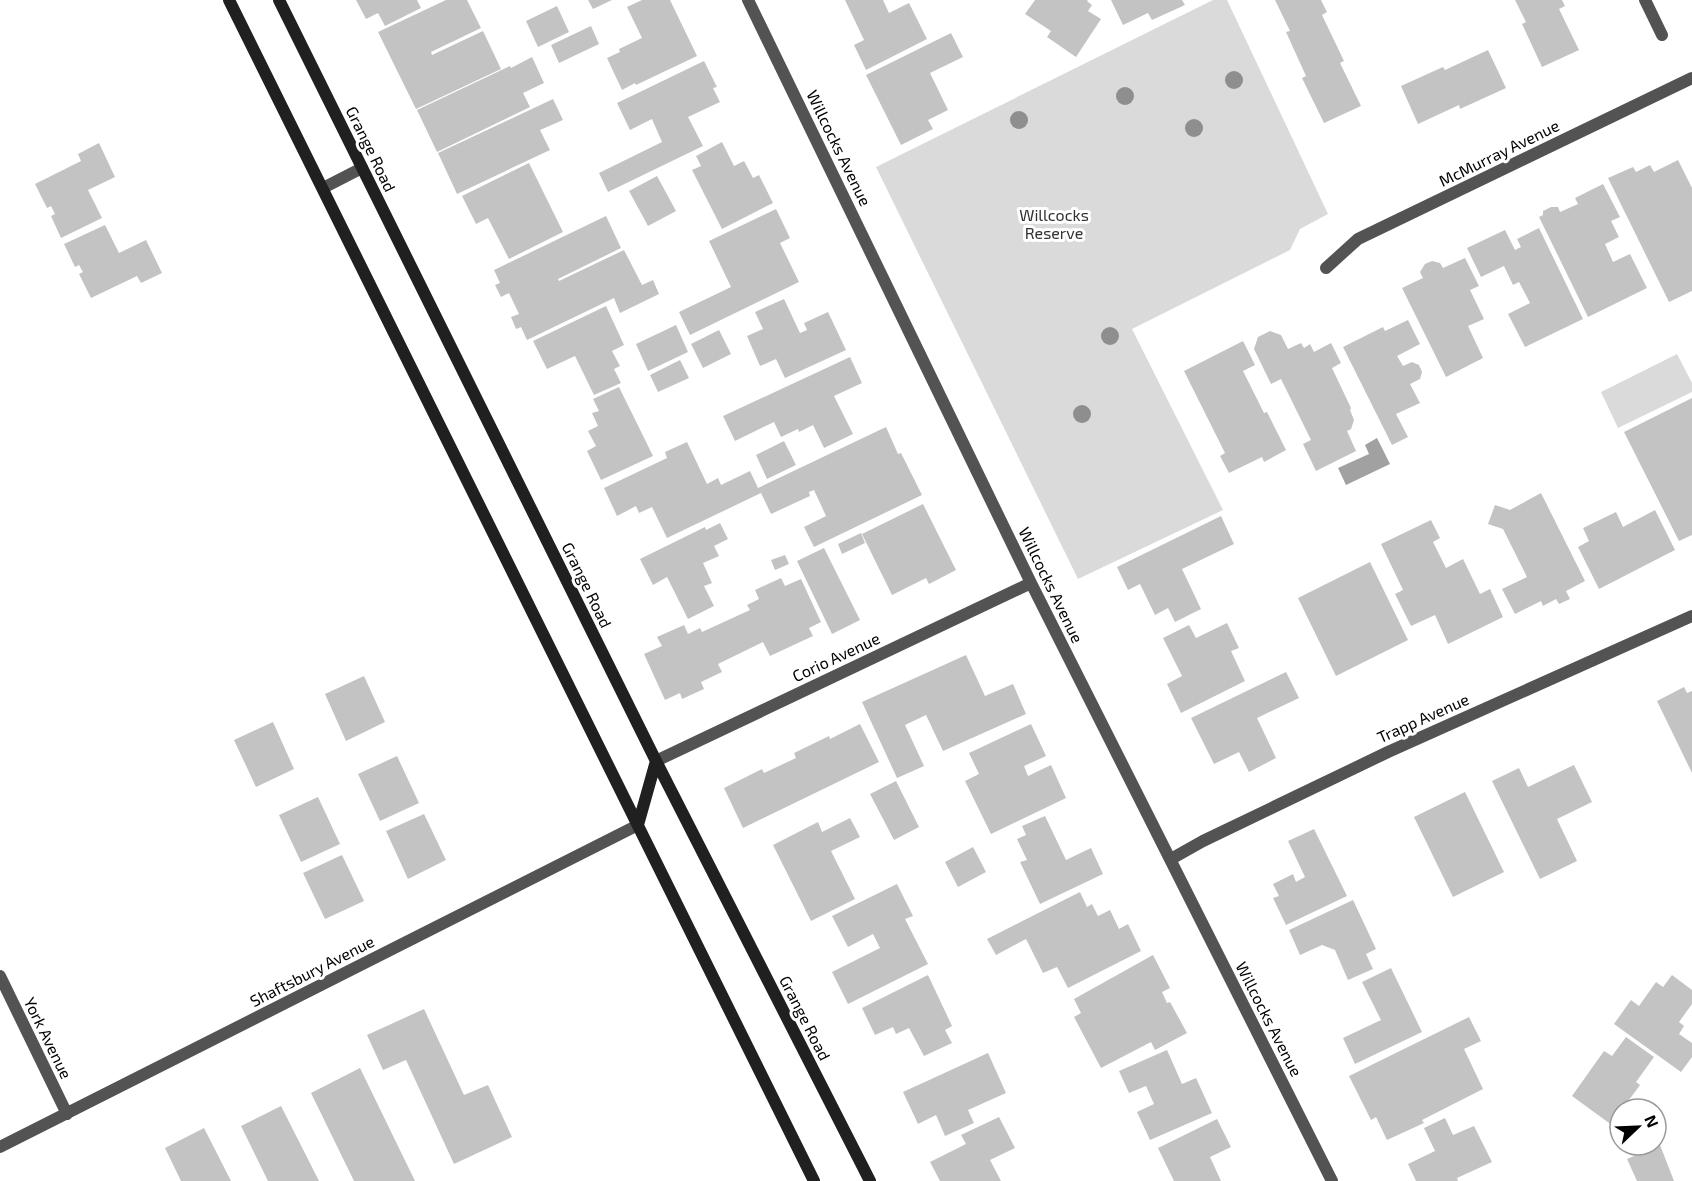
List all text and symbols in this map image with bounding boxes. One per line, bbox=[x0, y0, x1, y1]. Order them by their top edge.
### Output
street label: Willcocks Avenue bbox=[803, 87, 876, 209]
street label: Grange Road bbox=[343, 103, 400, 194]
street label: McMurray Avenue bbox=[1435, 115, 1562, 190]
park label: Willcocks Reserve bbox=[1019, 205, 1089, 242]
street label: Willcocks Avenue bbox=[1015, 524, 1088, 646]
street label: Grange Road bbox=[559, 539, 616, 630]
street label: Corio Avenue bbox=[789, 628, 883, 685]
street label: Trapp Avenue bbox=[1374, 689, 1472, 746]
street label: Shaftsbury Avenue bbox=[246, 931, 377, 1010]
street label: Willcocks Avenue bbox=[1232, 958, 1307, 1079]
street label: Grange Road bbox=[776, 972, 835, 1063]
street label: York Avenue bbox=[21, 994, 76, 1082]
north arrow bbox=[1608, 1097, 1668, 1157]
text: N bbox=[1641, 1112, 1663, 1130]

